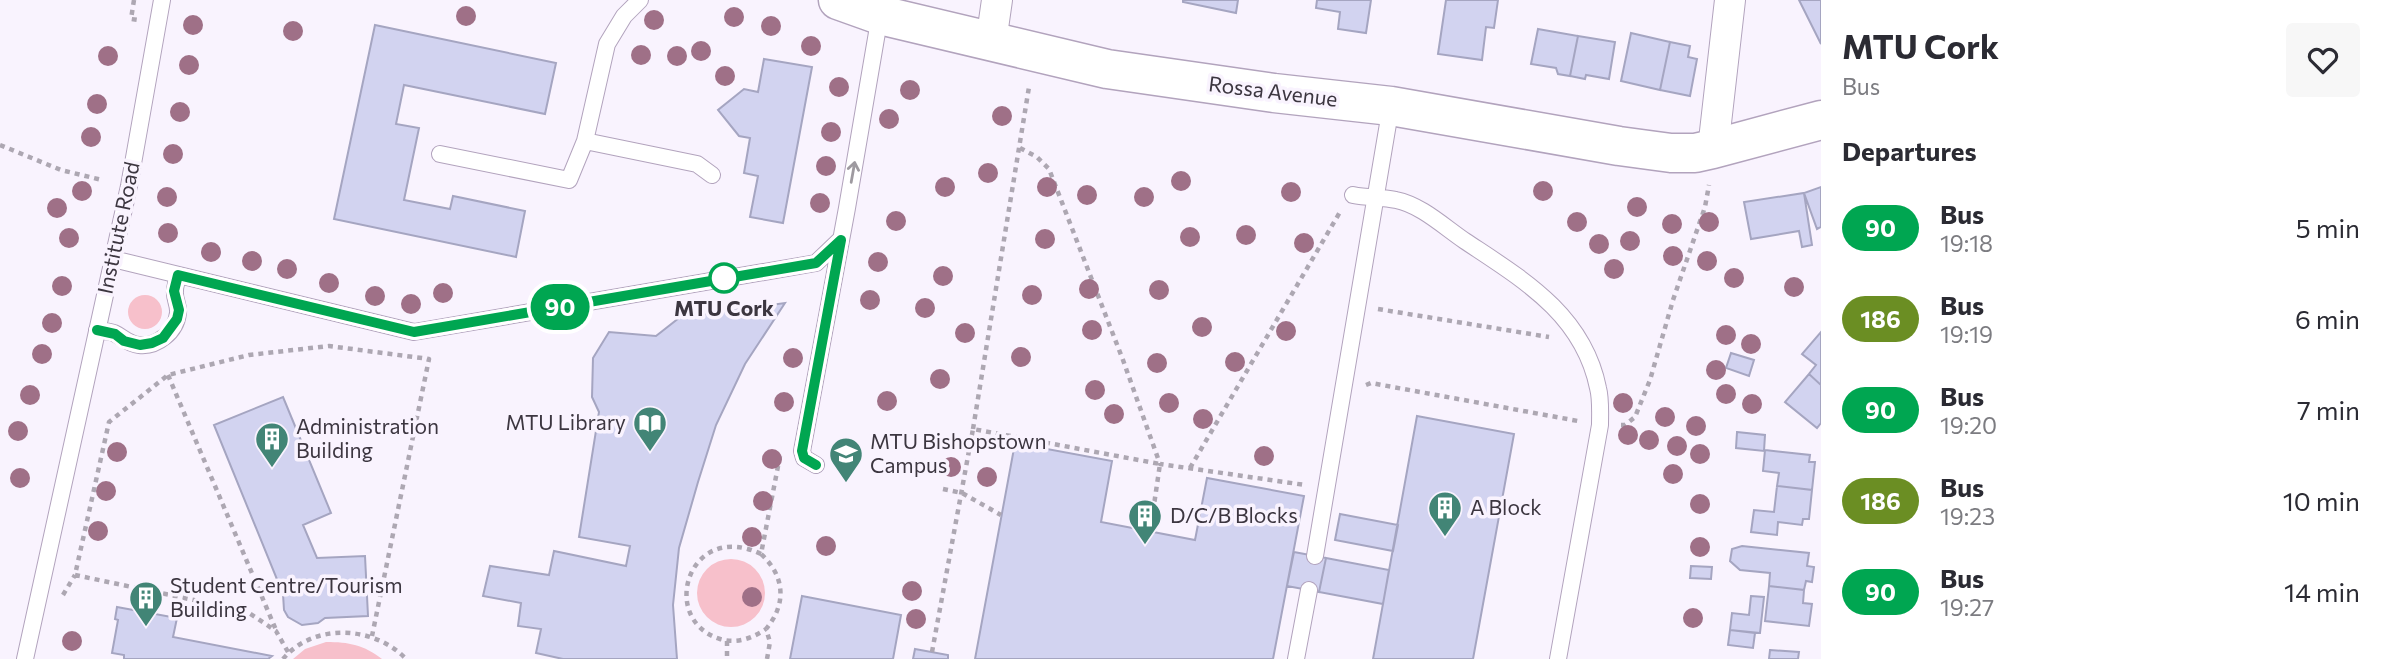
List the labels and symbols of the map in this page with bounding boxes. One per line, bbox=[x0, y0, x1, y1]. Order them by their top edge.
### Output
street label: Rossa Avenue bbox=[1207, 70, 1339, 111]
street label: Institute Road bbox=[91, 159, 144, 296]
one-way arrow bbox=[847, 162, 860, 184]
marker: MTU Cork bbox=[709, 263, 739, 293]
line badge: 90 bbox=[528, 284, 592, 330]
place label: MTU Cork bbox=[674, 295, 774, 320]
library icon: MTU Library bbox=[631, 404, 669, 453]
place label: MTU Library bbox=[506, 409, 626, 434]
place label: Administration Building bbox=[296, 413, 439, 462]
building icon: Administration Building bbox=[253, 420, 291, 469]
place label: MTU Bishopstown Campus bbox=[870, 428, 1046, 477]
school or university icon: MTU Bishopstown Campus bbox=[827, 435, 865, 484]
building icon: A Block bbox=[1426, 489, 1464, 538]
place label: A Block bbox=[1470, 494, 1542, 519]
building icon: D/C/B Blocks bbox=[1126, 497, 1164, 546]
place label: D/C/B Blocks bbox=[1170, 502, 1298, 527]
place label: Student Centre/Tourism Building bbox=[170, 572, 403, 621]
building icon: Student Centre/Tourism Building bbox=[127, 579, 165, 628]

